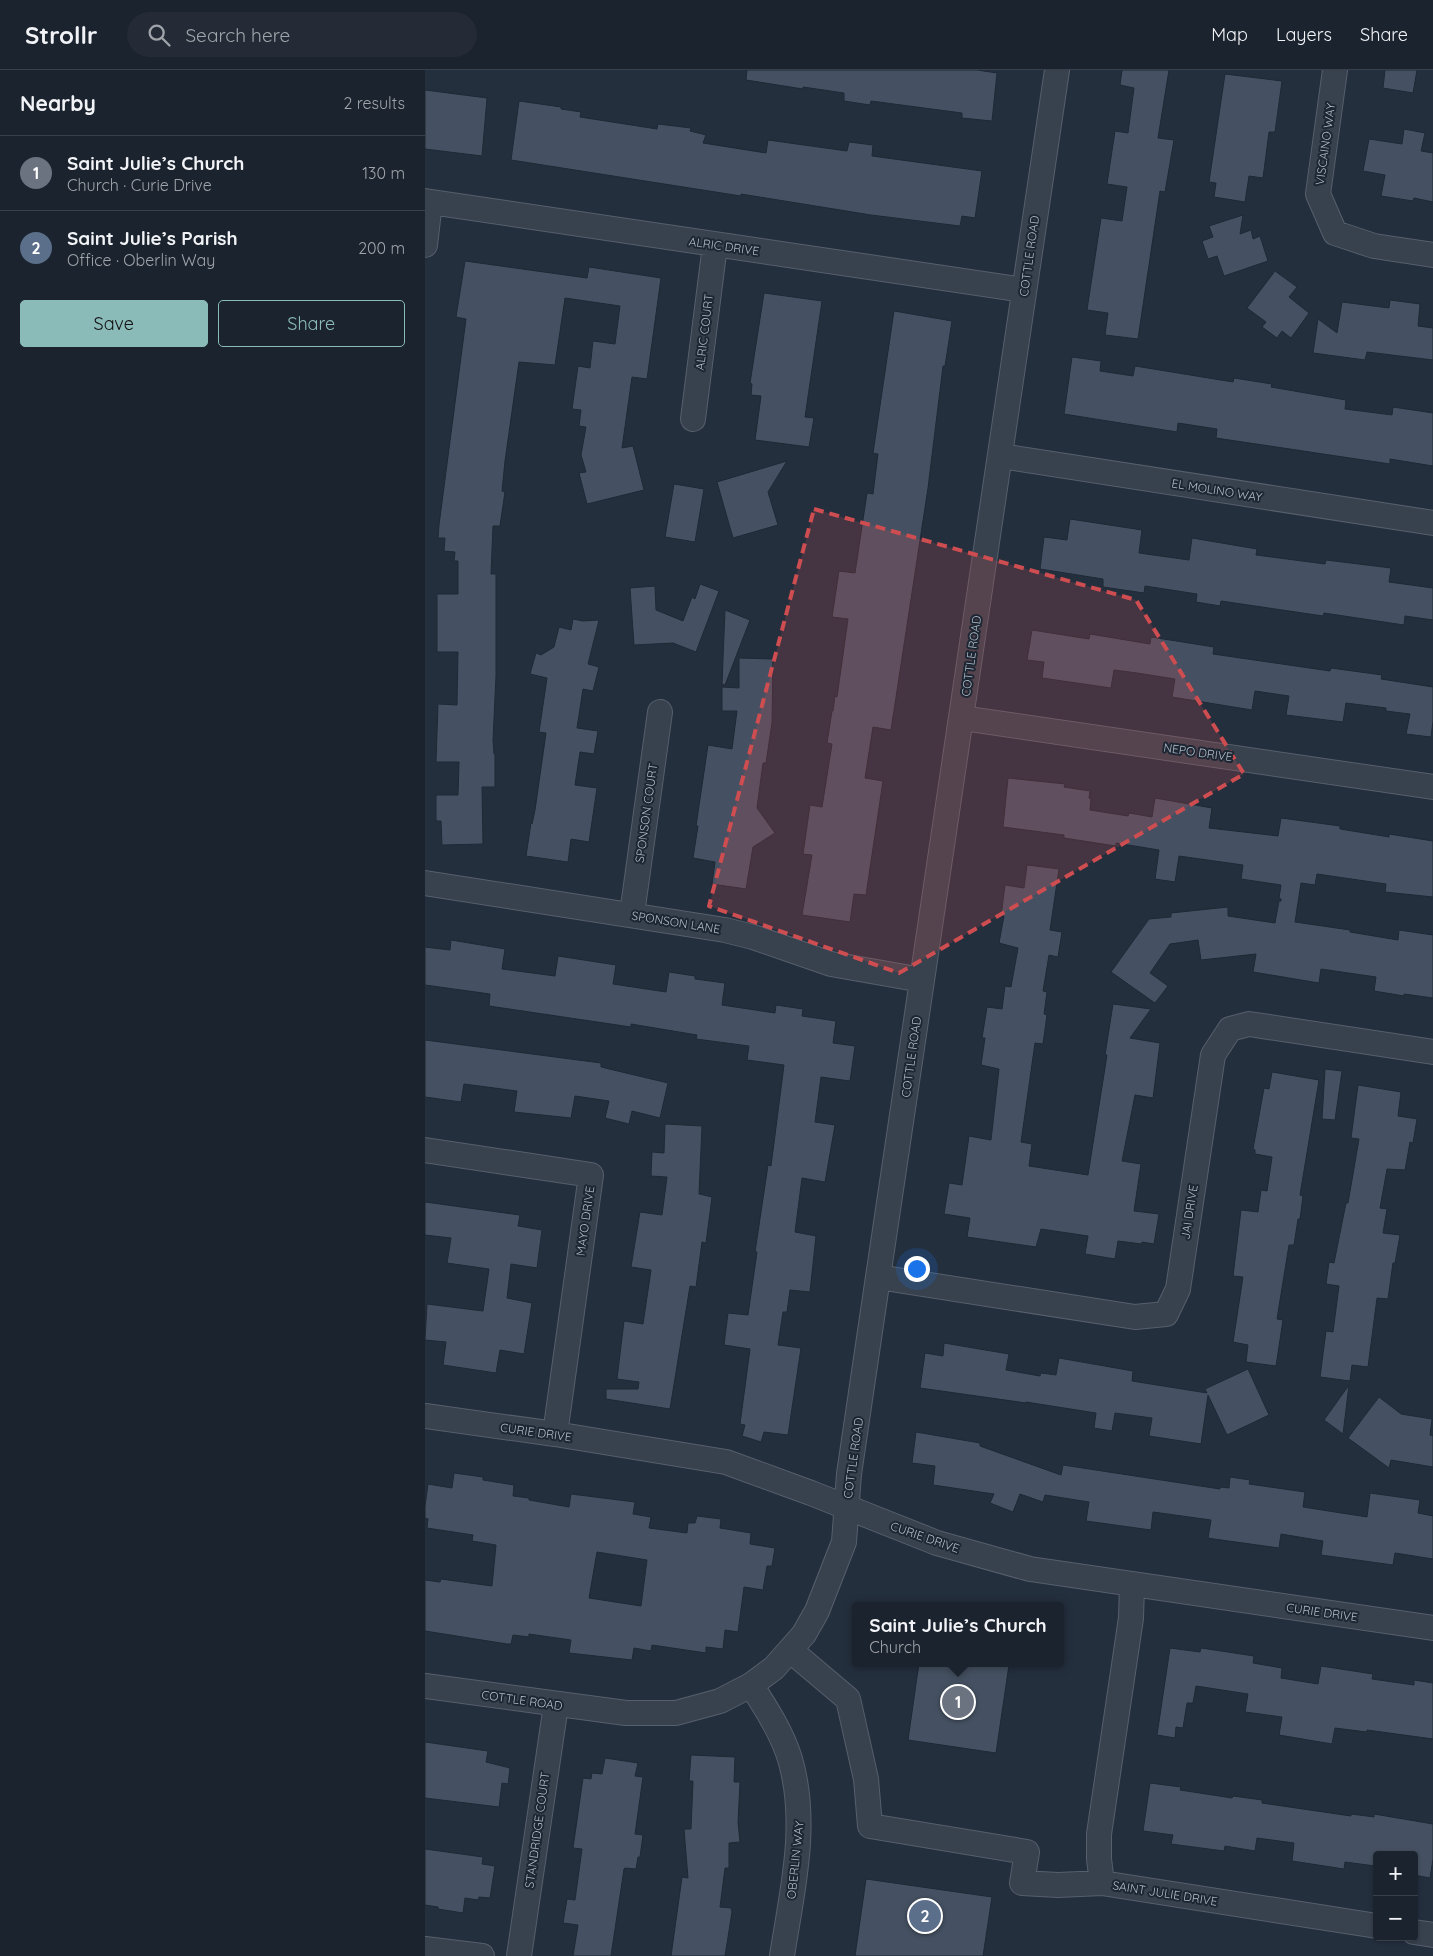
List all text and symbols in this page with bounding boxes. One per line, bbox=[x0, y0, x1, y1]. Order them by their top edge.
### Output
search box bbox=[127, 12, 477, 57]
text: Strollr bbox=[25, 20, 97, 50]
icon: search bbox=[145, 21, 173, 49]
text: Search here bbox=[185, 23, 290, 47]
text: Map bbox=[1211, 23, 1248, 46]
text: Layers bbox=[1276, 23, 1332, 46]
text: Share bbox=[1360, 23, 1408, 46]
text: Nearby bbox=[20, 90, 96, 116]
text: 2 results bbox=[343, 93, 405, 113]
street label: VISCAINO WAY bbox=[1312, 102, 1338, 186]
text: Saint Julie’s Church bbox=[67, 151, 244, 175]
text: 1 bbox=[33, 163, 39, 183]
text: 130 m bbox=[362, 163, 405, 183]
text: Church · Curie Drive bbox=[67, 175, 212, 195]
street label: COTTLE ROAD bbox=[1016, 214, 1042, 297]
text: Saint Julie’s Parish bbox=[67, 226, 238, 250]
street label: ALRIC DRIVE bbox=[688, 234, 760, 258]
text: 2 bbox=[31, 238, 41, 258]
text: 200 m bbox=[358, 238, 405, 258]
text: Office · Oberlin Way bbox=[67, 250, 215, 270]
street label: ALRIC COURT bbox=[692, 293, 716, 371]
button: Save bbox=[20, 300, 208, 347]
button: Share bbox=[218, 300, 405, 347]
street label: EL MOLINO WAY bbox=[1171, 475, 1264, 505]
street label: COTTLE ROAD bbox=[958, 614, 984, 697]
street label: NEPO DRIVE bbox=[1162, 740, 1234, 764]
street label: SPONSON COURT bbox=[632, 762, 660, 864]
street label: SPONSON LANE bbox=[631, 908, 722, 936]
street label: COTTLE ROAD bbox=[898, 1015, 924, 1098]
street label: JAI DRIVE bbox=[1177, 1183, 1201, 1240]
street label: MAYO DRIVE bbox=[573, 1185, 597, 1257]
your location bbox=[904, 1256, 930, 1282]
street label: COTTLE ROAD bbox=[840, 1416, 866, 1499]
street label: CURIE DRIVE bbox=[499, 1420, 573, 1444]
street label: CURIE DRIVE bbox=[889, 1518, 962, 1556]
street label: CURIE DRIVE bbox=[1285, 1600, 1359, 1624]
popup bbox=[852, 1602, 1064, 1667]
text: Saint Julie’s Church bbox=[869, 1613, 1047, 1637]
text: Church bbox=[869, 1637, 921, 1657]
pin: 1 bbox=[942, 1683, 974, 1721]
street label: COTTLE ROAD bbox=[481, 1687, 564, 1713]
street label: STANDRIDGE COURT bbox=[521, 1771, 553, 1889]
street label: OBERLIN WAY bbox=[783, 1820, 807, 1900]
map controls bbox=[1373, 1851, 1418, 1941]
button: + bbox=[1373, 1851, 1418, 1896]
street label: SAINT JULIE DRIVE bbox=[1111, 1877, 1219, 1909]
button: − bbox=[1373, 1896, 1418, 1941]
pin: 2 bbox=[909, 1897, 941, 1935]

